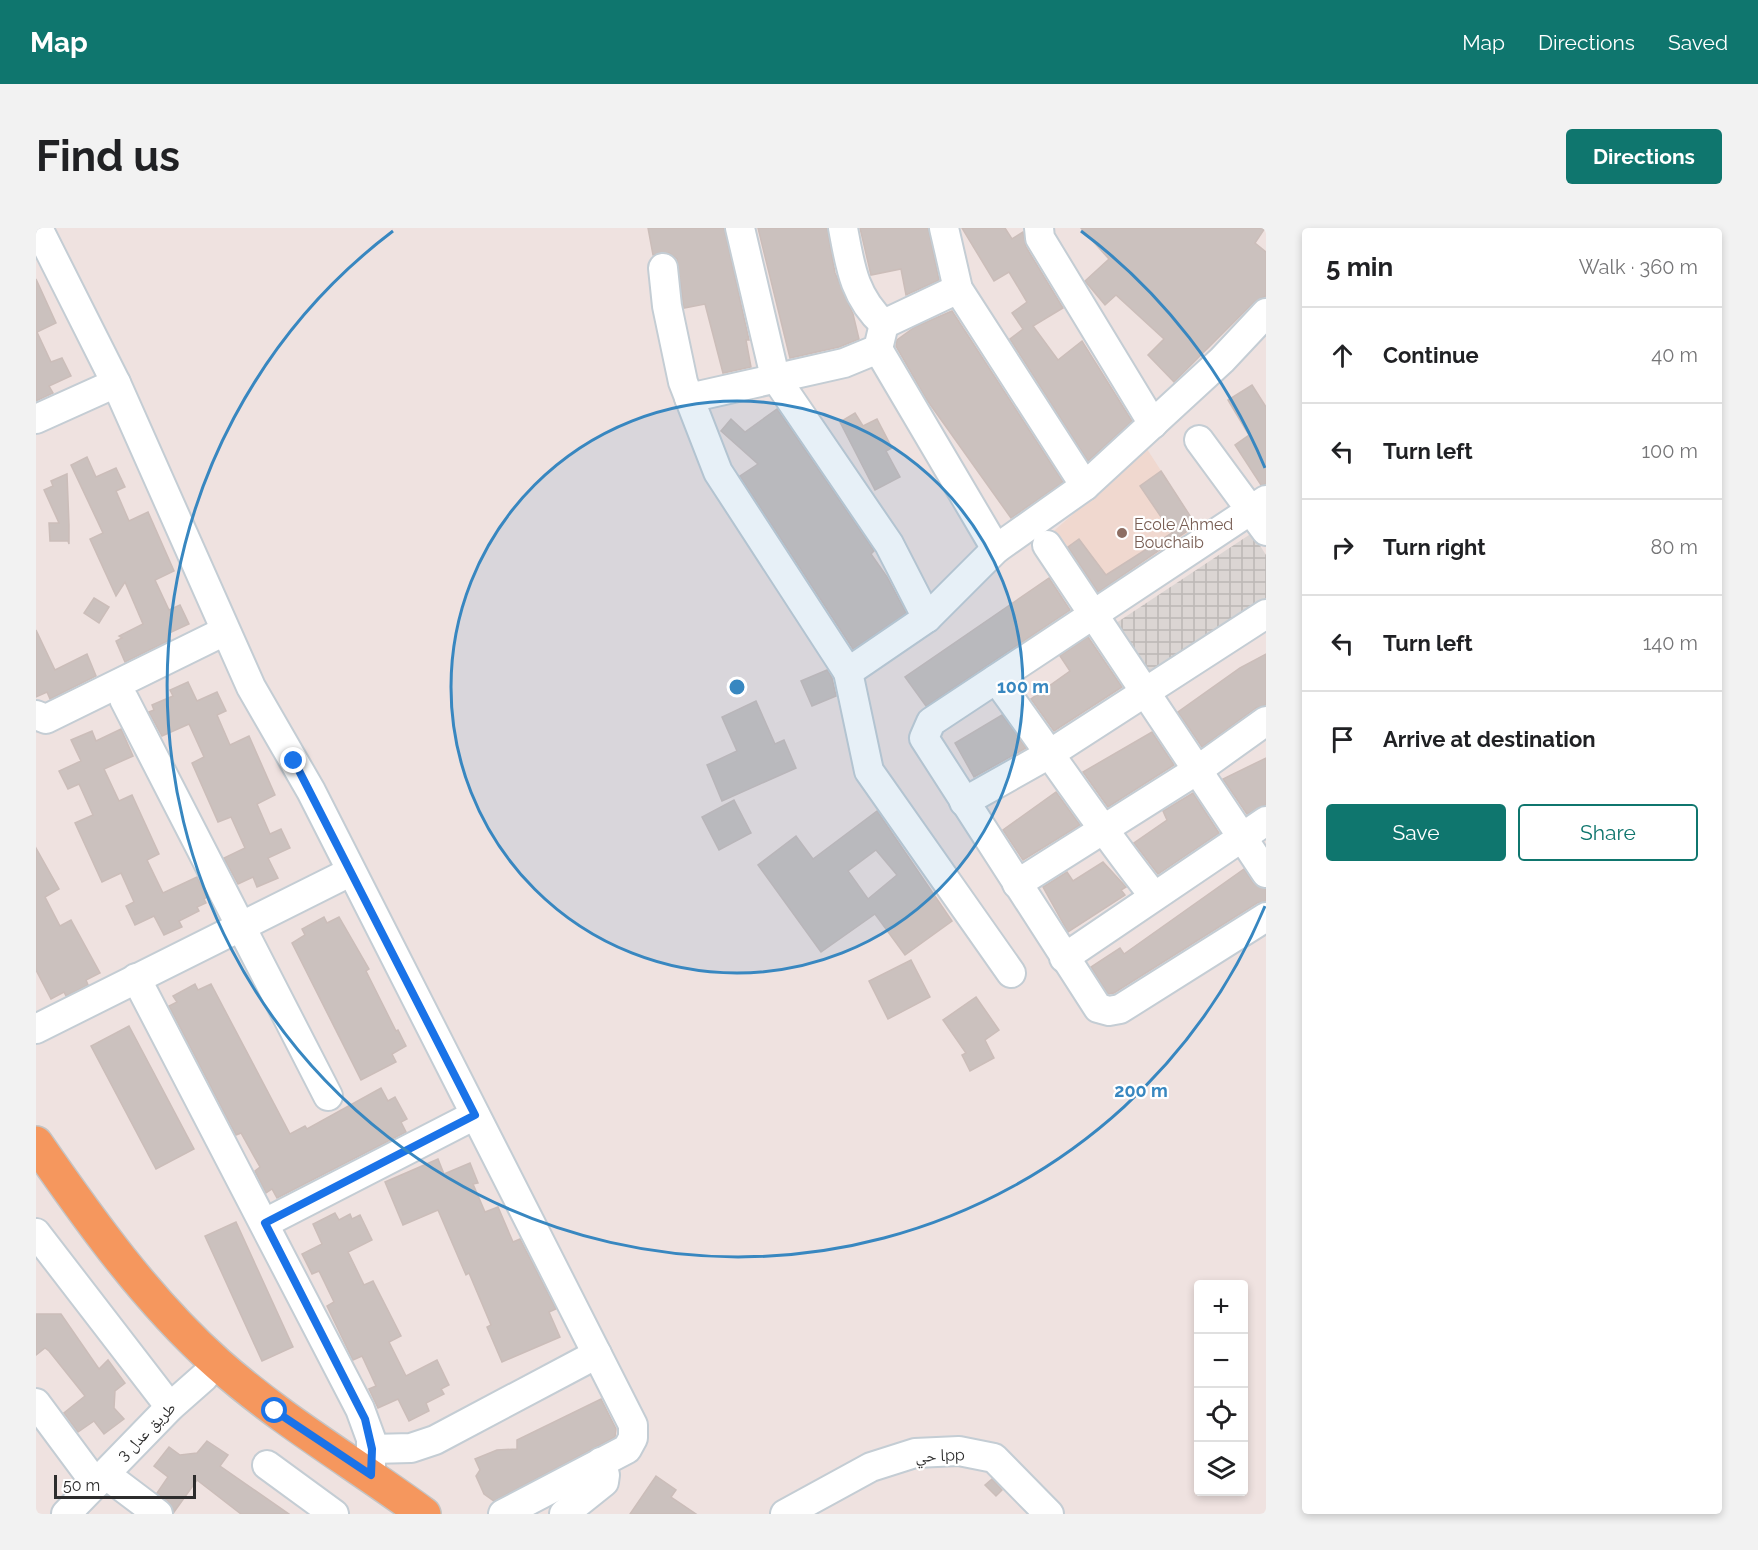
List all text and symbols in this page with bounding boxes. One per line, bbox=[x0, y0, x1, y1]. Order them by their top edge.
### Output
text: Map bbox=[30, 26, 88, 59]
text: Map bbox=[1462, 30, 1505, 55]
text: Directions bbox=[1538, 30, 1635, 55]
text: Saved bbox=[1668, 30, 1728, 55]
button: Directions bbox=[1566, 129, 1722, 184]
text: Find us bbox=[36, 132, 180, 181]
text: 5 min bbox=[1326, 252, 1393, 282]
text: Walk · 360 m bbox=[1579, 255, 1698, 279]
icon: ahead bbox=[1326, 339, 1359, 372]
text: Continue bbox=[1383, 342, 1479, 368]
text: 40 m bbox=[1651, 343, 1698, 367]
icon: left bbox=[1326, 435, 1359, 468]
text: Turn left bbox=[1383, 438, 1473, 464]
text: 100 m bbox=[1641, 439, 1698, 463]
place label: Ecole Ahmed Bouchaib bbox=[1134, 515, 1233, 552]
marker: Ecole Ahmed Bouchaib bbox=[1115, 526, 1129, 540]
icon: right bbox=[1326, 531, 1359, 564]
text: Turn right bbox=[1383, 534, 1486, 560]
text: 80 m bbox=[1650, 535, 1698, 559]
icon: left bbox=[1326, 627, 1359, 660]
text: Turn left bbox=[1383, 630, 1473, 656]
text: 140 m bbox=[1643, 631, 1698, 655]
text: 100 m bbox=[997, 676, 1049, 697]
centre of rings bbox=[727, 677, 747, 697]
icon: arrive bbox=[1326, 723, 1359, 756]
text: Arrive at destination bbox=[1383, 726, 1596, 752]
route end bbox=[280, 747, 306, 773]
button: Save bbox=[1326, 804, 1506, 861]
button: Share bbox=[1518, 804, 1698, 861]
text: 200 m bbox=[1114, 1080, 1168, 1101]
map controls bbox=[1194, 1280, 1248, 1496]
button: + bbox=[1194, 1280, 1248, 1334]
button: − bbox=[1194, 1334, 1248, 1388]
button: locate bbox=[1194, 1388, 1248, 1442]
route start bbox=[261, 1397, 287, 1423]
street label: طريق عدل 3 bbox=[113, 1398, 180, 1465]
button: layers bbox=[1194, 1442, 1248, 1496]
street label: حي lpp bbox=[915, 1445, 965, 1469]
scale bar bbox=[54, 1472, 196, 1500]
text: 50 m bbox=[63, 1476, 100, 1495]

